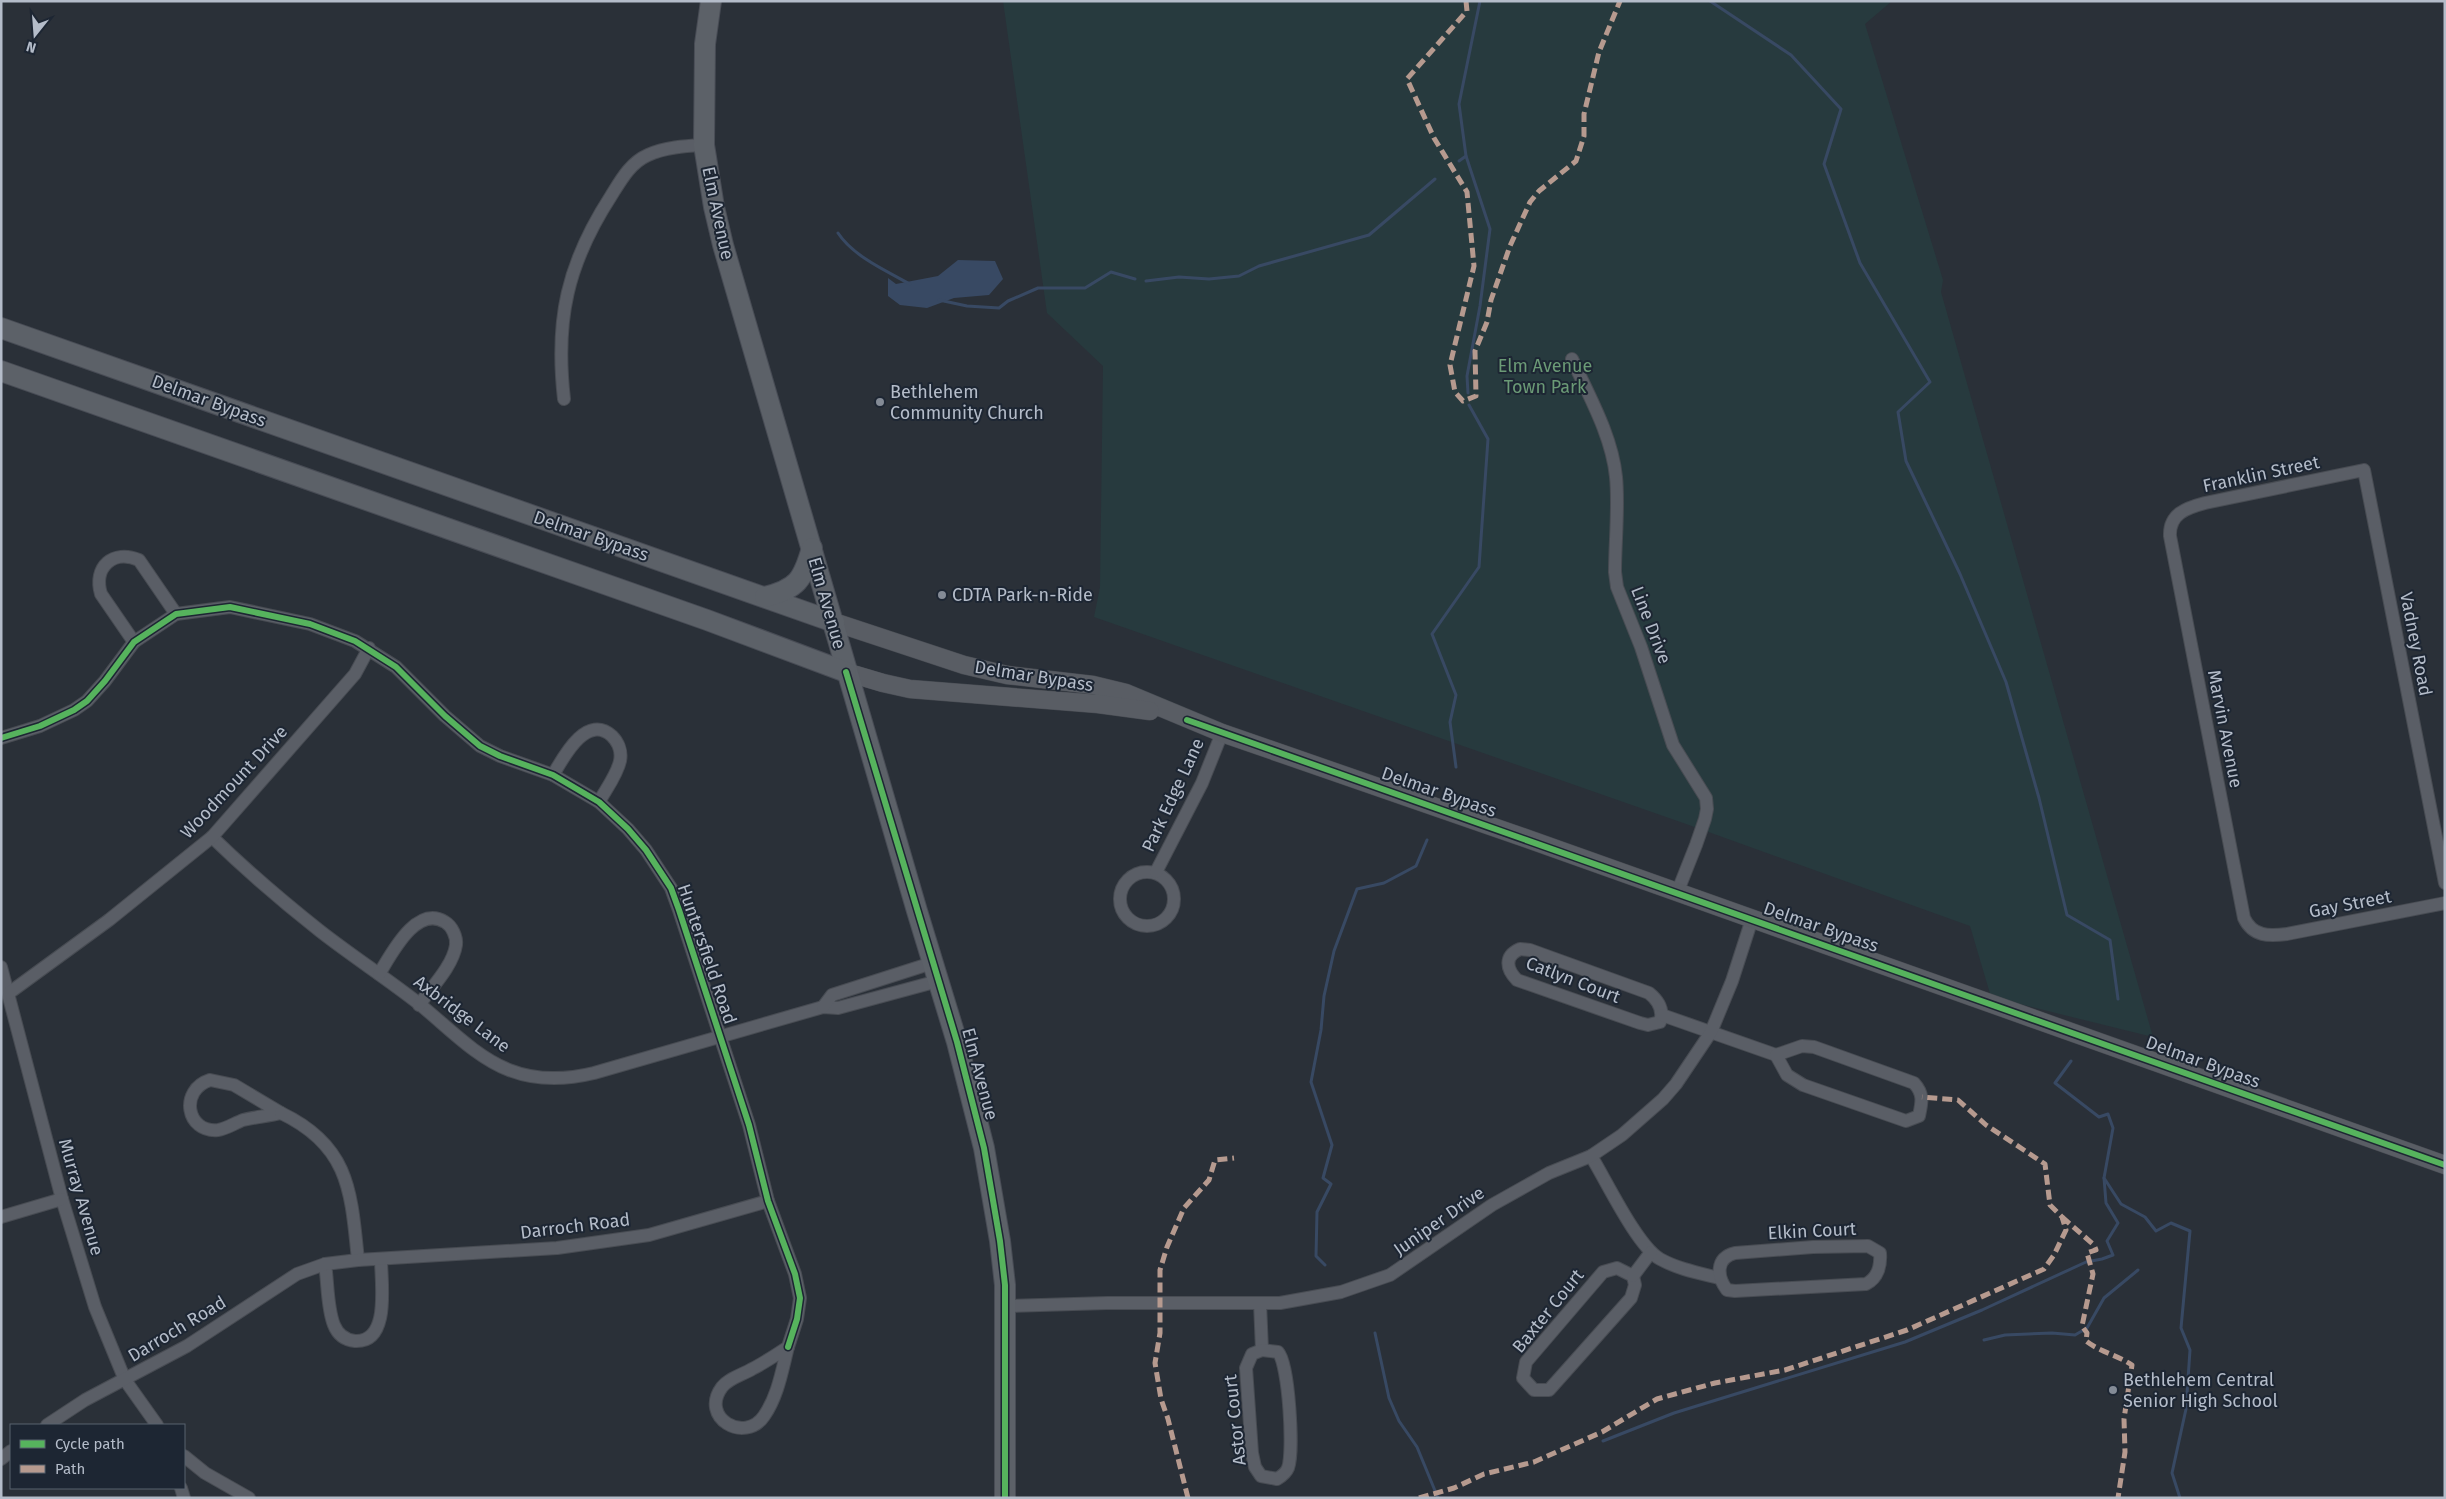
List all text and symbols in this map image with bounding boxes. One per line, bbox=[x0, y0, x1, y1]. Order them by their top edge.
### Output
north arrow bbox=[10, 10, 60, 60]
text: N bbox=[24, 37, 38, 56]
street label: Elm Avenue bbox=[697, 164, 739, 262]
park label: Elm Avenue Town Park bbox=[1498, 355, 1592, 398]
street label: Delmar Bypass bbox=[149, 370, 269, 432]
place label: Bethlehem Community Church bbox=[890, 381, 1044, 424]
marker: Bethlehem Community Church bbox=[874, 396, 886, 408]
street label: Franklin Street bbox=[2201, 451, 2322, 497]
street label: Delmar Bypass bbox=[531, 506, 651, 566]
street label: Elm Avenue bbox=[803, 554, 851, 652]
street label: Line Drive bbox=[1626, 583, 1676, 667]
place label: CDTA Park-n-Ride bbox=[952, 584, 1093, 606]
marker: CDTA Park-n-Ride bbox=[936, 589, 948, 601]
street label: Vadney Road bbox=[2395, 590, 2437, 698]
street label: Delmar Bypass bbox=[973, 656, 1095, 696]
street label: Marvin Avenue bbox=[2203, 668, 2247, 790]
street label: Woodmount Drive bbox=[176, 721, 292, 843]
street label: Park Edge Lane bbox=[1137, 735, 1209, 855]
street label: Delmar Bypass bbox=[1379, 762, 1499, 822]
street label: Huntersfield Road bbox=[673, 881, 741, 1027]
street label: Gay Street bbox=[2307, 885, 2393, 923]
street label: Delmar Bypass bbox=[1761, 897, 1881, 957]
street label: Catlyn Court bbox=[1523, 952, 1624, 1008]
street label: Axbridge Lane bbox=[409, 971, 515, 1057]
street label: Elm Avenue bbox=[957, 1025, 1003, 1123]
street label: Delmar Bypass bbox=[2143, 1031, 2263, 1093]
street label: Murray Avenue bbox=[54, 1136, 108, 1258]
street label: Juniper Drive bbox=[1389, 1182, 1489, 1260]
street label: Darroch Road bbox=[519, 1208, 631, 1244]
street label: Elkin Court bbox=[1767, 1218, 1857, 1244]
street label: Baxter Court bbox=[1508, 1264, 1589, 1357]
street label: Darroch Road bbox=[124, 1291, 230, 1367]
place label: Bethlehem Central Senior High School bbox=[2123, 1369, 2278, 1412]
street label: Astor Court bbox=[1219, 1373, 1251, 1467]
marker: Bethlehem Central Senior High School bbox=[2107, 1384, 2119, 1396]
legend bbox=[10, 1424, 185, 1489]
text: Cycle path bbox=[55, 1435, 125, 1453]
text: Path bbox=[55, 1460, 85, 1478]

